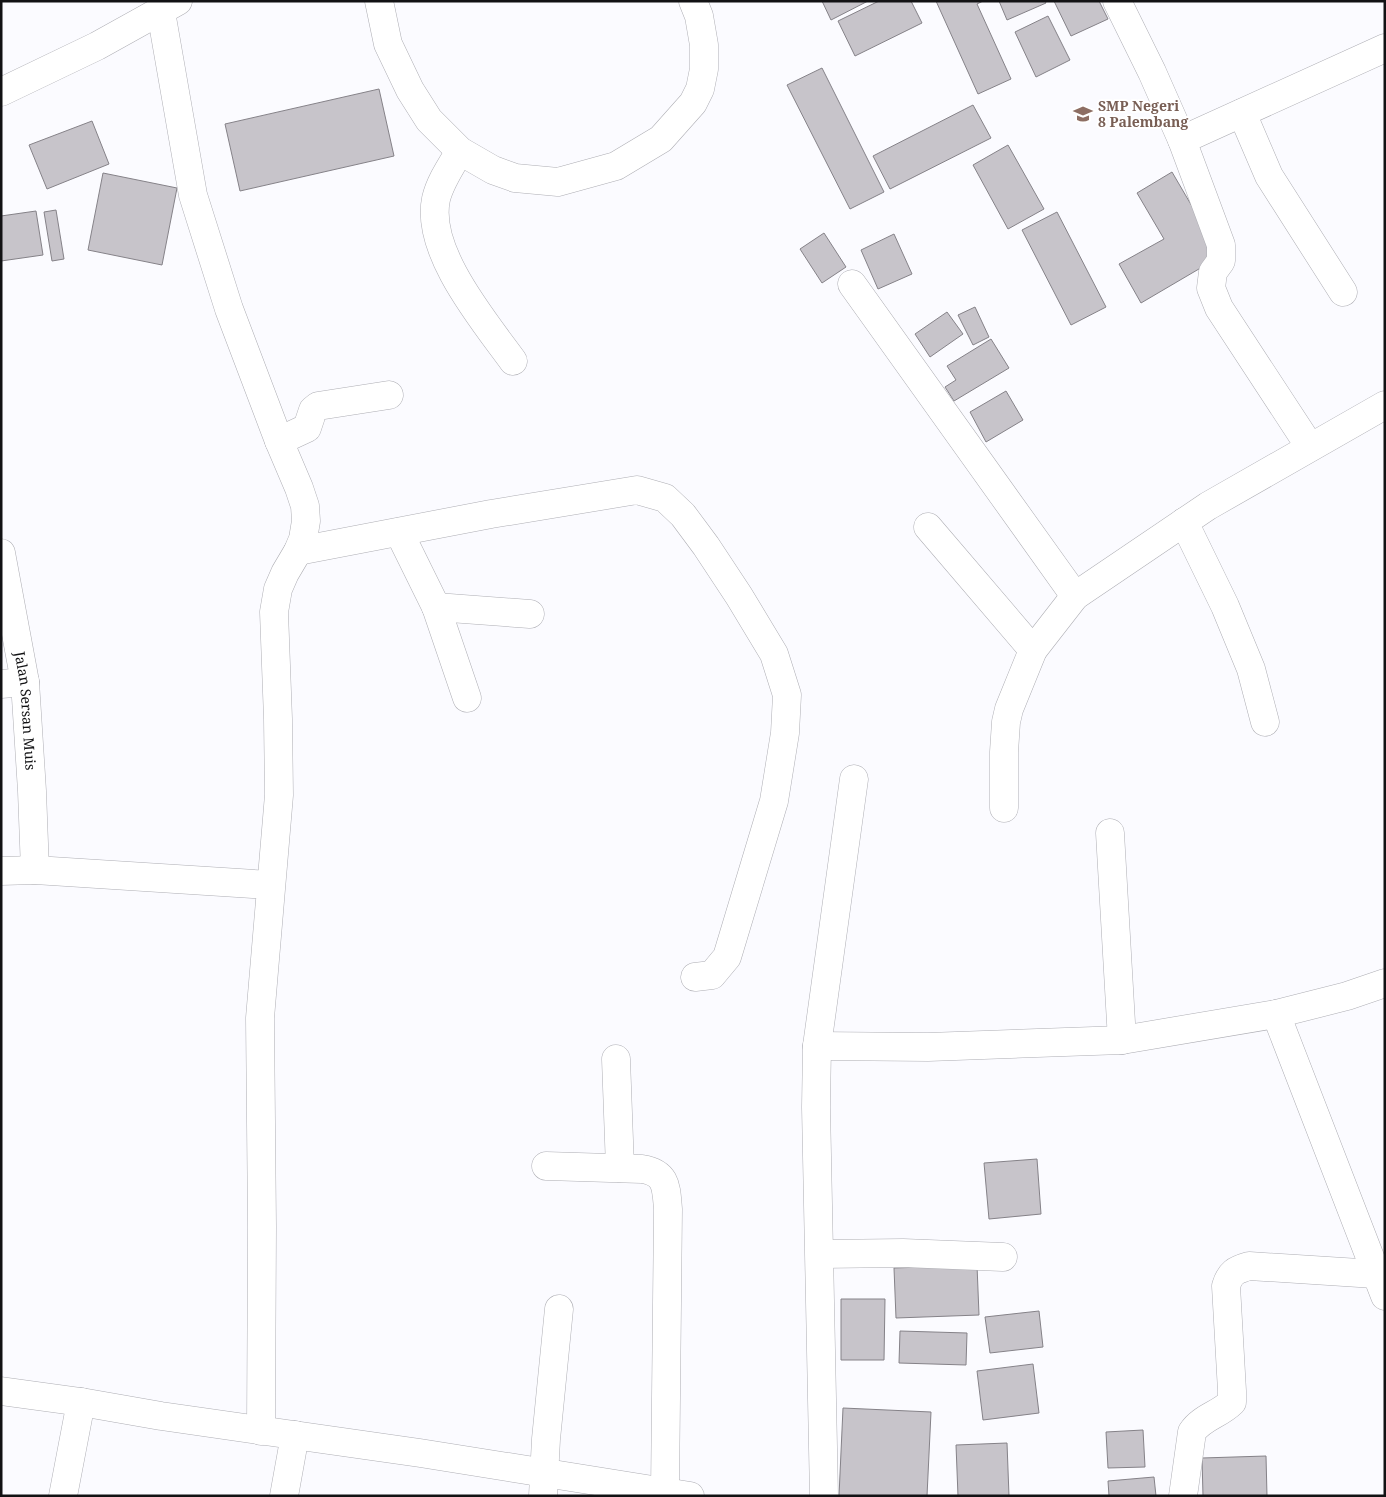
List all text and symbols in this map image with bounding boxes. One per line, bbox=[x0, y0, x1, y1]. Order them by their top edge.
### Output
place label: SMP Negeri 8 Palembang bbox=[1098, 96, 1188, 131]
school or university icon: SMP Negeri 8 Palembang bbox=[1072, 103, 1094, 125]
street label: Jalan Sersan Muis bbox=[10, 649, 41, 771]

